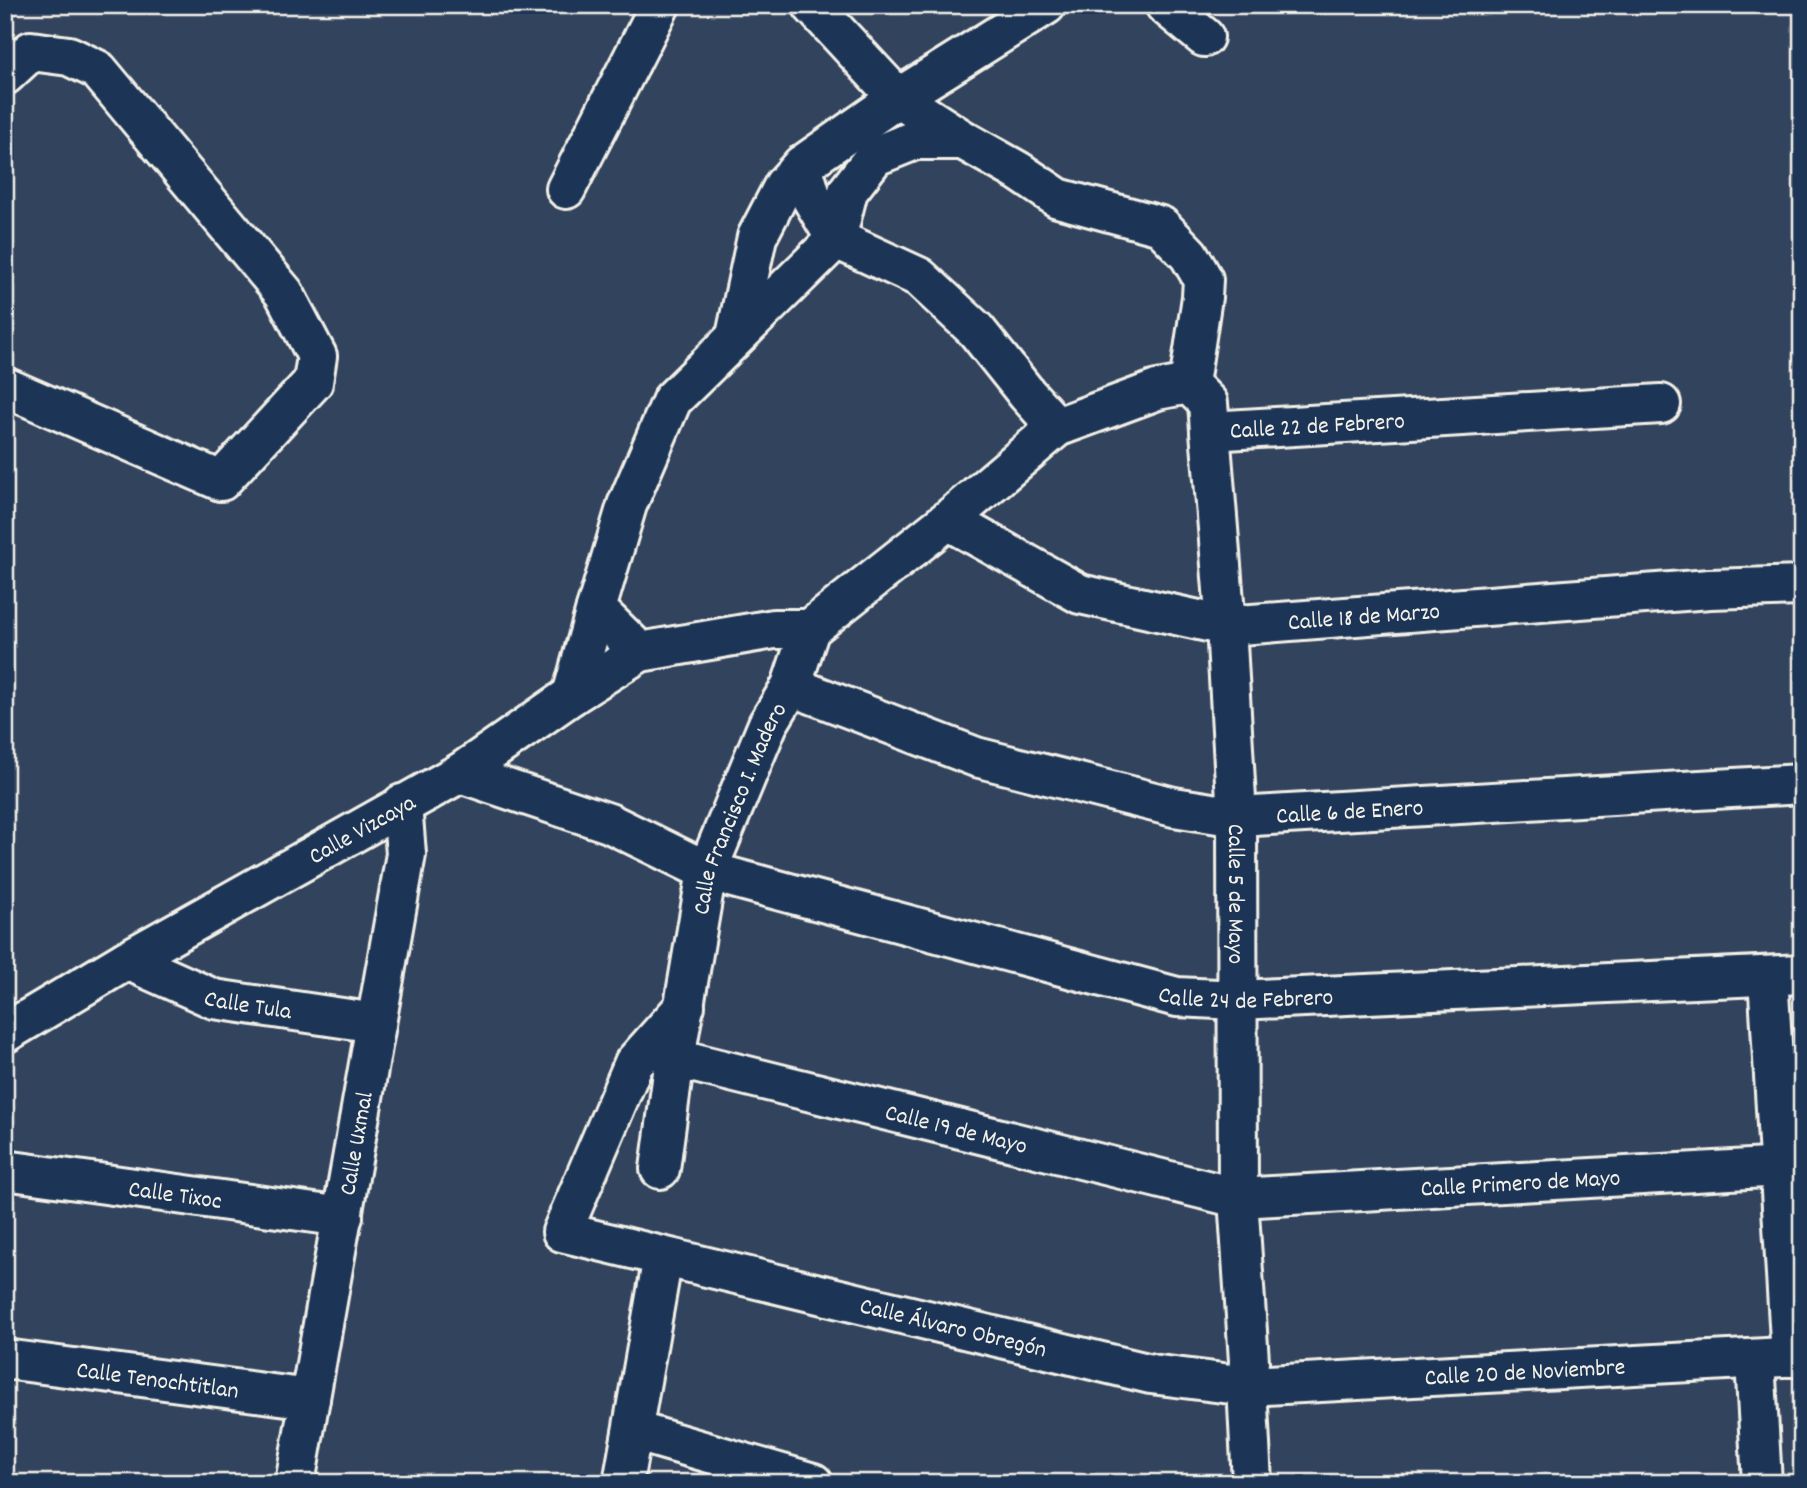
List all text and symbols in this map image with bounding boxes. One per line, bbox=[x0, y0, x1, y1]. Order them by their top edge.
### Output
street label: Calle 22 de Febrero bbox=[1229, 405, 1406, 450]
street label: Calle 18 de Marzo bbox=[1287, 596, 1441, 641]
street label: Calle Francisco I. Madero bbox=[686, 697, 797, 918]
street label: Calle Vizcaya bbox=[303, 787, 423, 875]
street label: Calle 6 de Enero bbox=[1275, 792, 1424, 835]
street label: Calle 5 de Mayo bbox=[1217, 824, 1251, 964]
street label: Calle 24 de Febrero bbox=[1154, 979, 1334, 1020]
street label: Calle Tula bbox=[197, 982, 294, 1030]
street label: Calle Uxmal bbox=[332, 1089, 384, 1198]
street label: Calle 19 de Mayo bbox=[881, 1097, 1030, 1165]
street label: Calle Primero de Mayo bbox=[1420, 1162, 1621, 1208]
street label: Calle Tixoc bbox=[126, 1173, 224, 1220]
street label: Calle Álvaro Obregón bbox=[856, 1290, 1050, 1368]
street label: Calle 20 de Noviembre bbox=[1424, 1352, 1626, 1396]
street label: Calle Tenochtitlan bbox=[74, 1355, 241, 1409]

